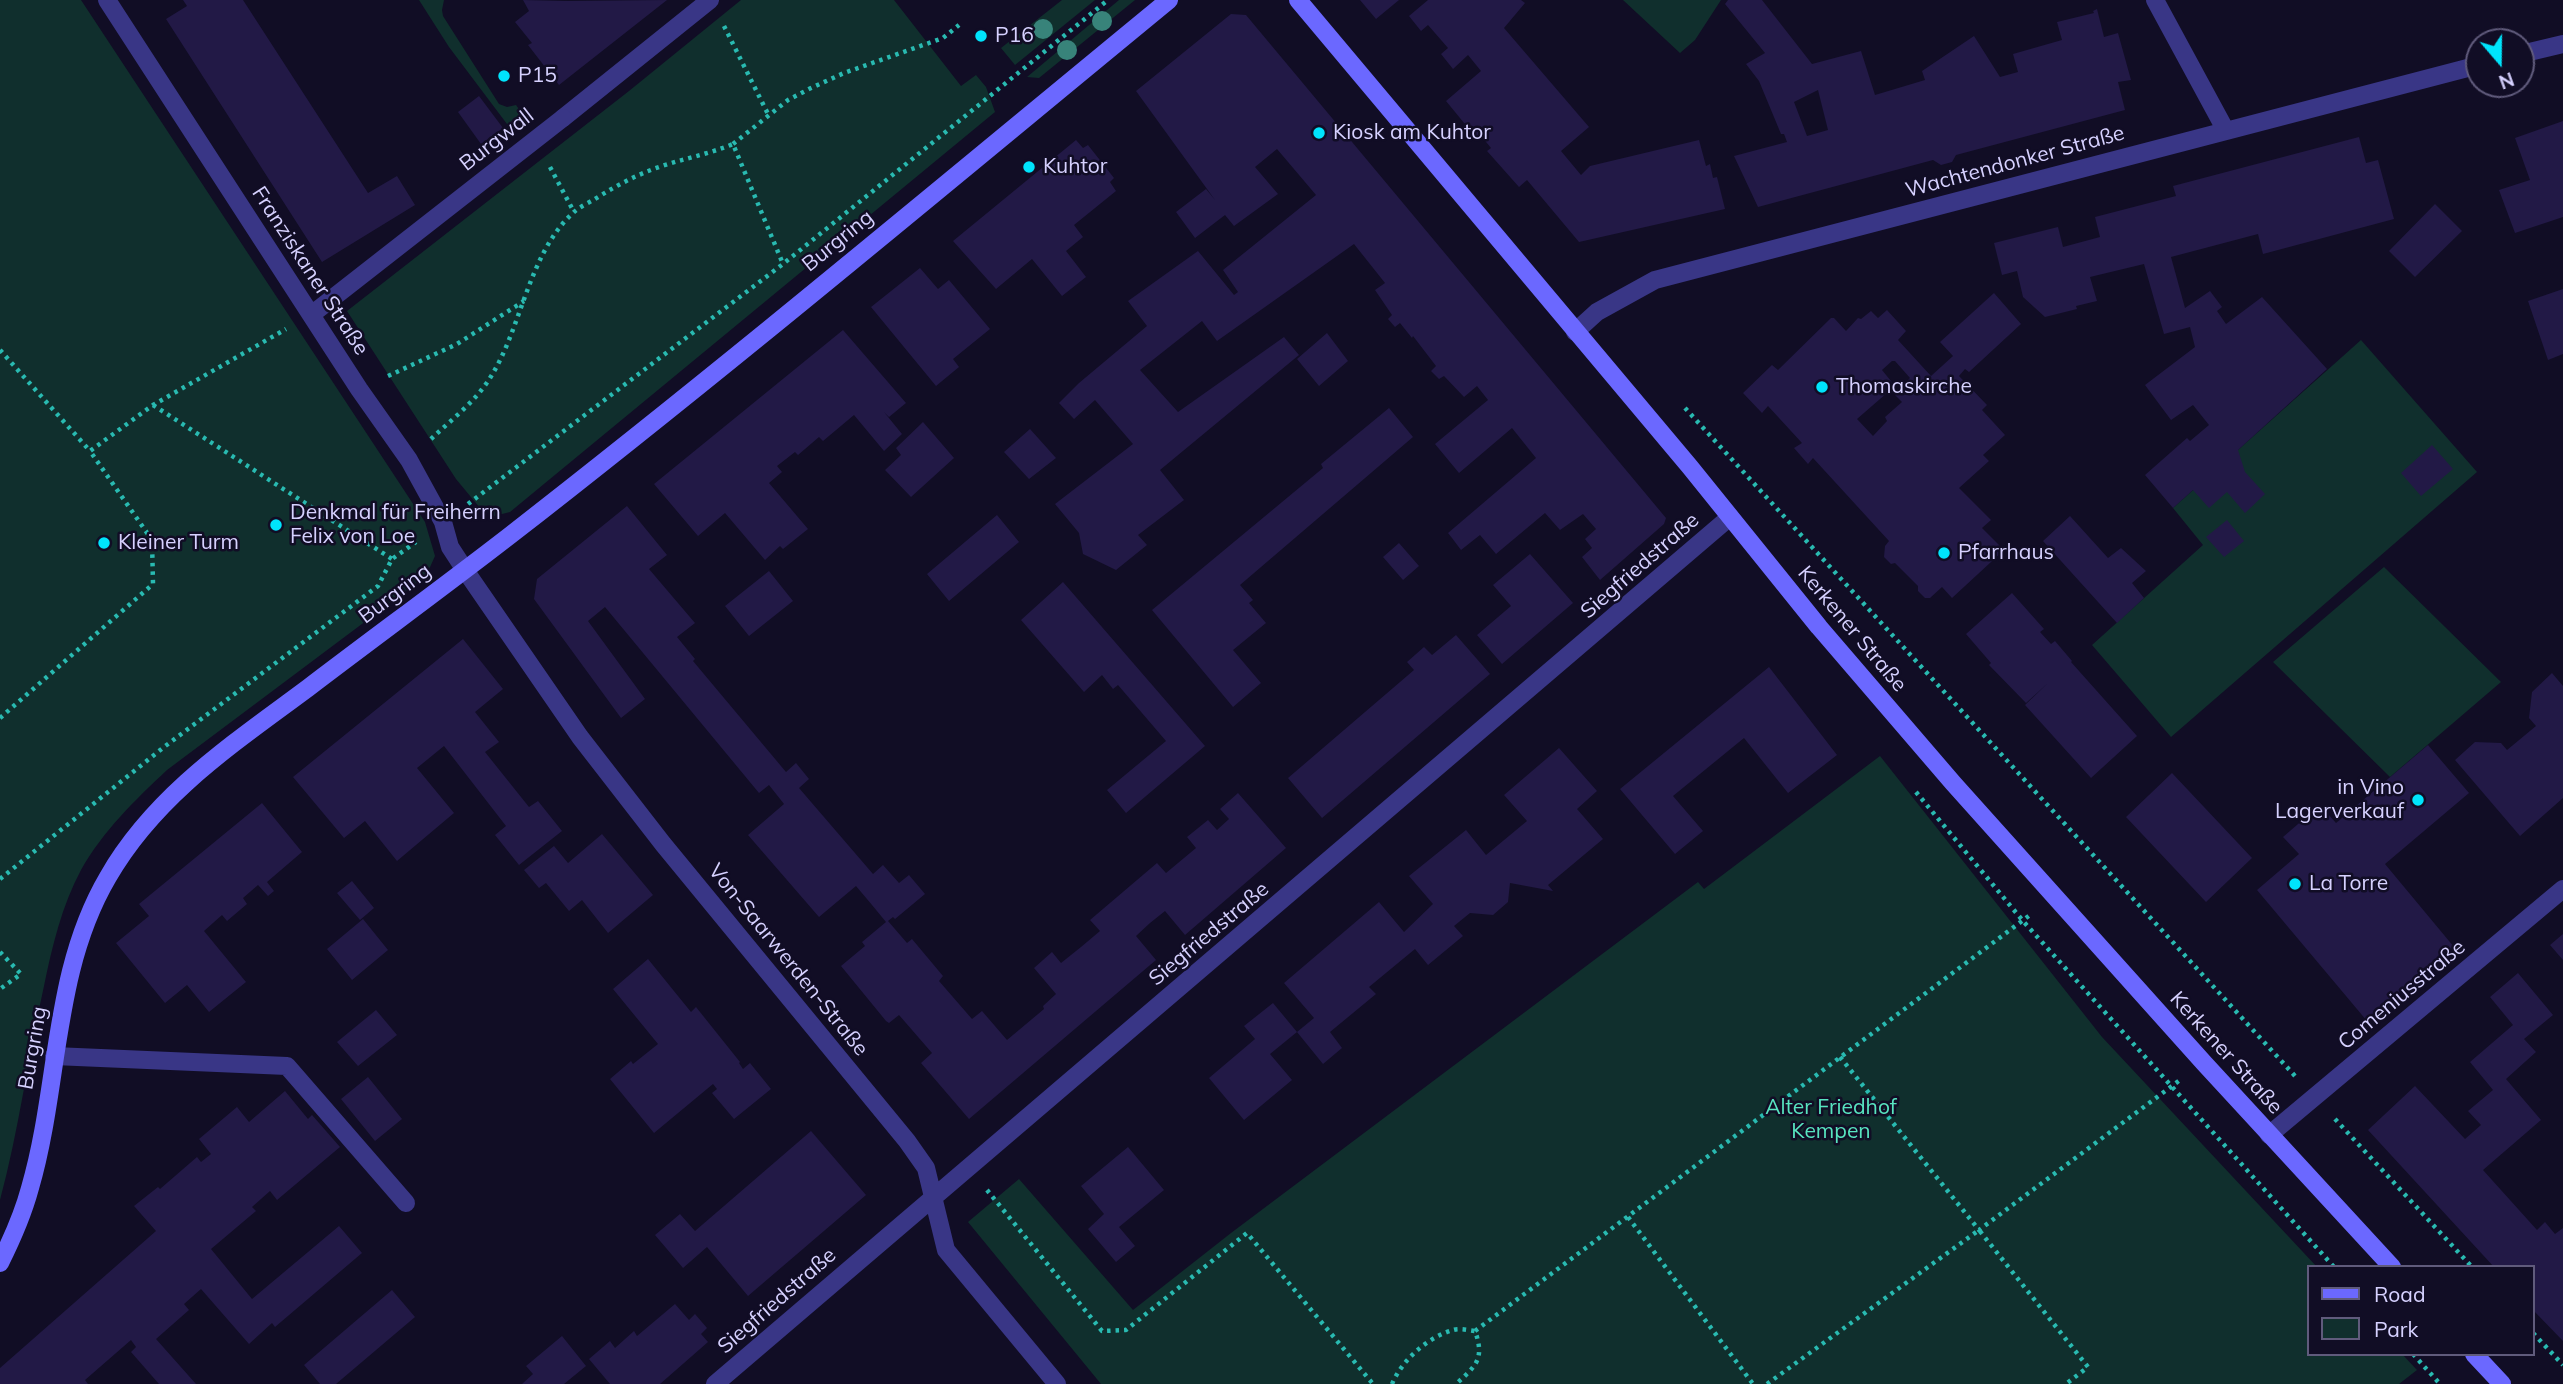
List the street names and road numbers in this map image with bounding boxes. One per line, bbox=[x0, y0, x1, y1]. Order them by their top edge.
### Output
street label: Burgwall bbox=[455, 103, 539, 177]
street label: Wachtendonker Straße bbox=[1903, 121, 2127, 203]
street label: Franziskaner Straße bbox=[246, 182, 374, 360]
street label: Burgring bbox=[797, 205, 879, 277]
street label: Siegfriedstraße bbox=[1576, 508, 1704, 624]
street label: Burgring bbox=[354, 559, 436, 629]
street label: Kerkener Straße bbox=[1792, 561, 1912, 697]
street label: Von-Saarwerden-Straße bbox=[703, 859, 873, 1061]
street label: Siegfriedstraße bbox=[1144, 877, 1274, 991]
street label: Comeniusstraße bbox=[2333, 935, 2471, 1055]
street label: Kerkener Straße bbox=[2164, 987, 2288, 1119]
street label: Burgring bbox=[13, 1004, 53, 1092]
street label: Siegfriedstraße bbox=[713, 1243, 841, 1359]

